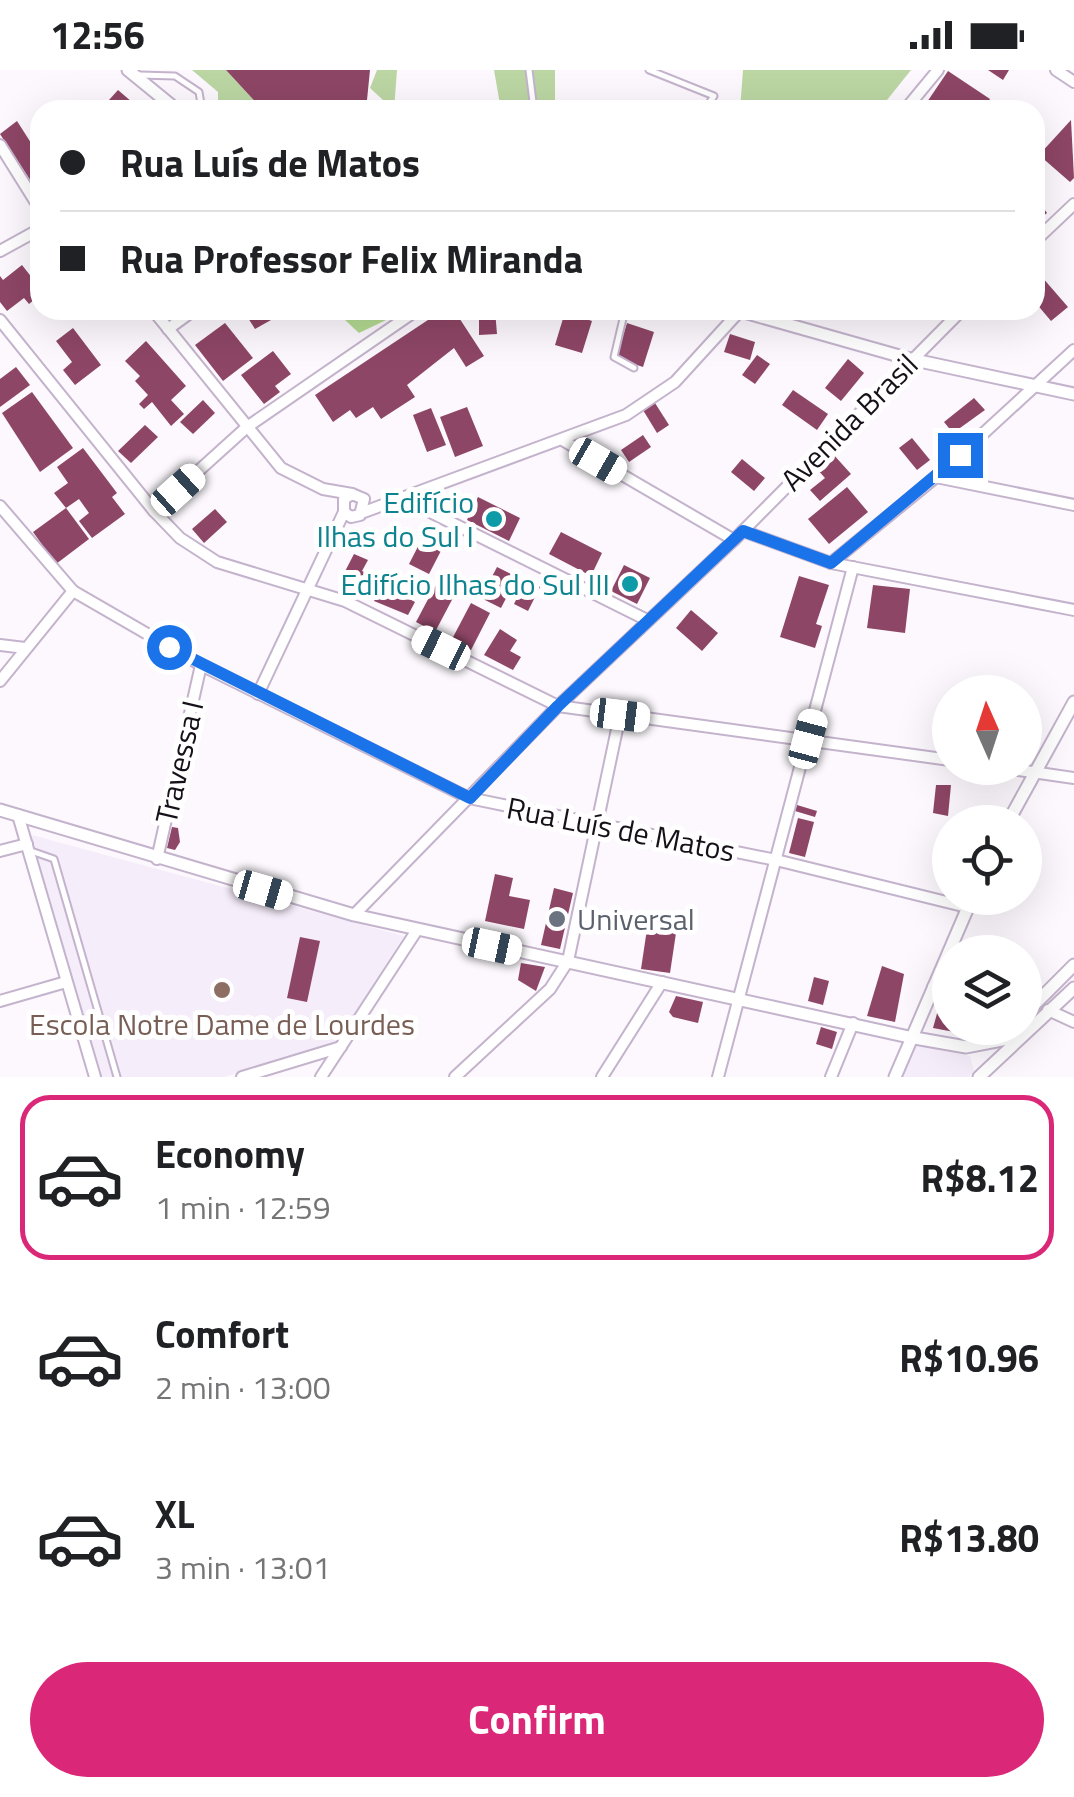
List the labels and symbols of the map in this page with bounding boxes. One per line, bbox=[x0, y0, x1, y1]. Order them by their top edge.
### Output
street label: Avenida Brasil bbox=[770, 343, 928, 501]
car bbox=[565, 433, 631, 489]
route end bbox=[938, 433, 983, 478]
car bbox=[146, 459, 210, 521]
place label: Edifício Ilhas do Sul I bbox=[317, 479, 474, 559]
marker: Edifício Ilhas do Sul I bbox=[483, 508, 505, 530]
place label: Edifício Ilhas do Sul III bbox=[340, 561, 610, 607]
marker: Edifício Ilhas do Sul III bbox=[619, 573, 641, 595]
car bbox=[407, 621, 475, 675]
route start bbox=[147, 625, 192, 670]
north arrow bbox=[932, 675, 1042, 785]
street label: Travessa I bbox=[143, 696, 215, 828]
car bbox=[588, 696, 652, 734]
car bbox=[786, 706, 830, 772]
street label: Rua Luís de Matos bbox=[503, 784, 739, 874]
car bbox=[230, 867, 296, 913]
place label: Universal bbox=[577, 896, 695, 942]
marker: Universal bbox=[546, 908, 568, 930]
car bbox=[460, 925, 524, 967]
marker: Escola Notre Dame de Lourdes bbox=[211, 979, 233, 1001]
place label: Escola Notre Dame de Lourdes bbox=[29, 1001, 415, 1047]

